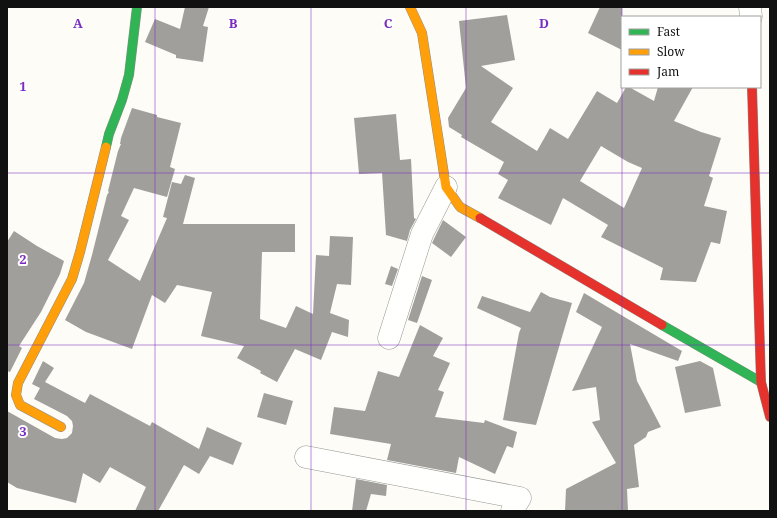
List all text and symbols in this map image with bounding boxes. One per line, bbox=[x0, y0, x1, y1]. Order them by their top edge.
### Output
text: A bbox=[73, 14, 83, 32]
text: B bbox=[229, 14, 238, 32]
text: C bbox=[384, 14, 393, 32]
text: D bbox=[539, 14, 549, 32]
legend bbox=[621, 16, 761, 88]
text: Fast bbox=[657, 23, 680, 40]
text: Slow bbox=[657, 43, 685, 60]
text: Jam bbox=[656, 63, 679, 80]
text: 1 bbox=[19, 77, 27, 95]
text: 2 bbox=[19, 250, 27, 268]
text: 3 bbox=[19, 422, 27, 440]

